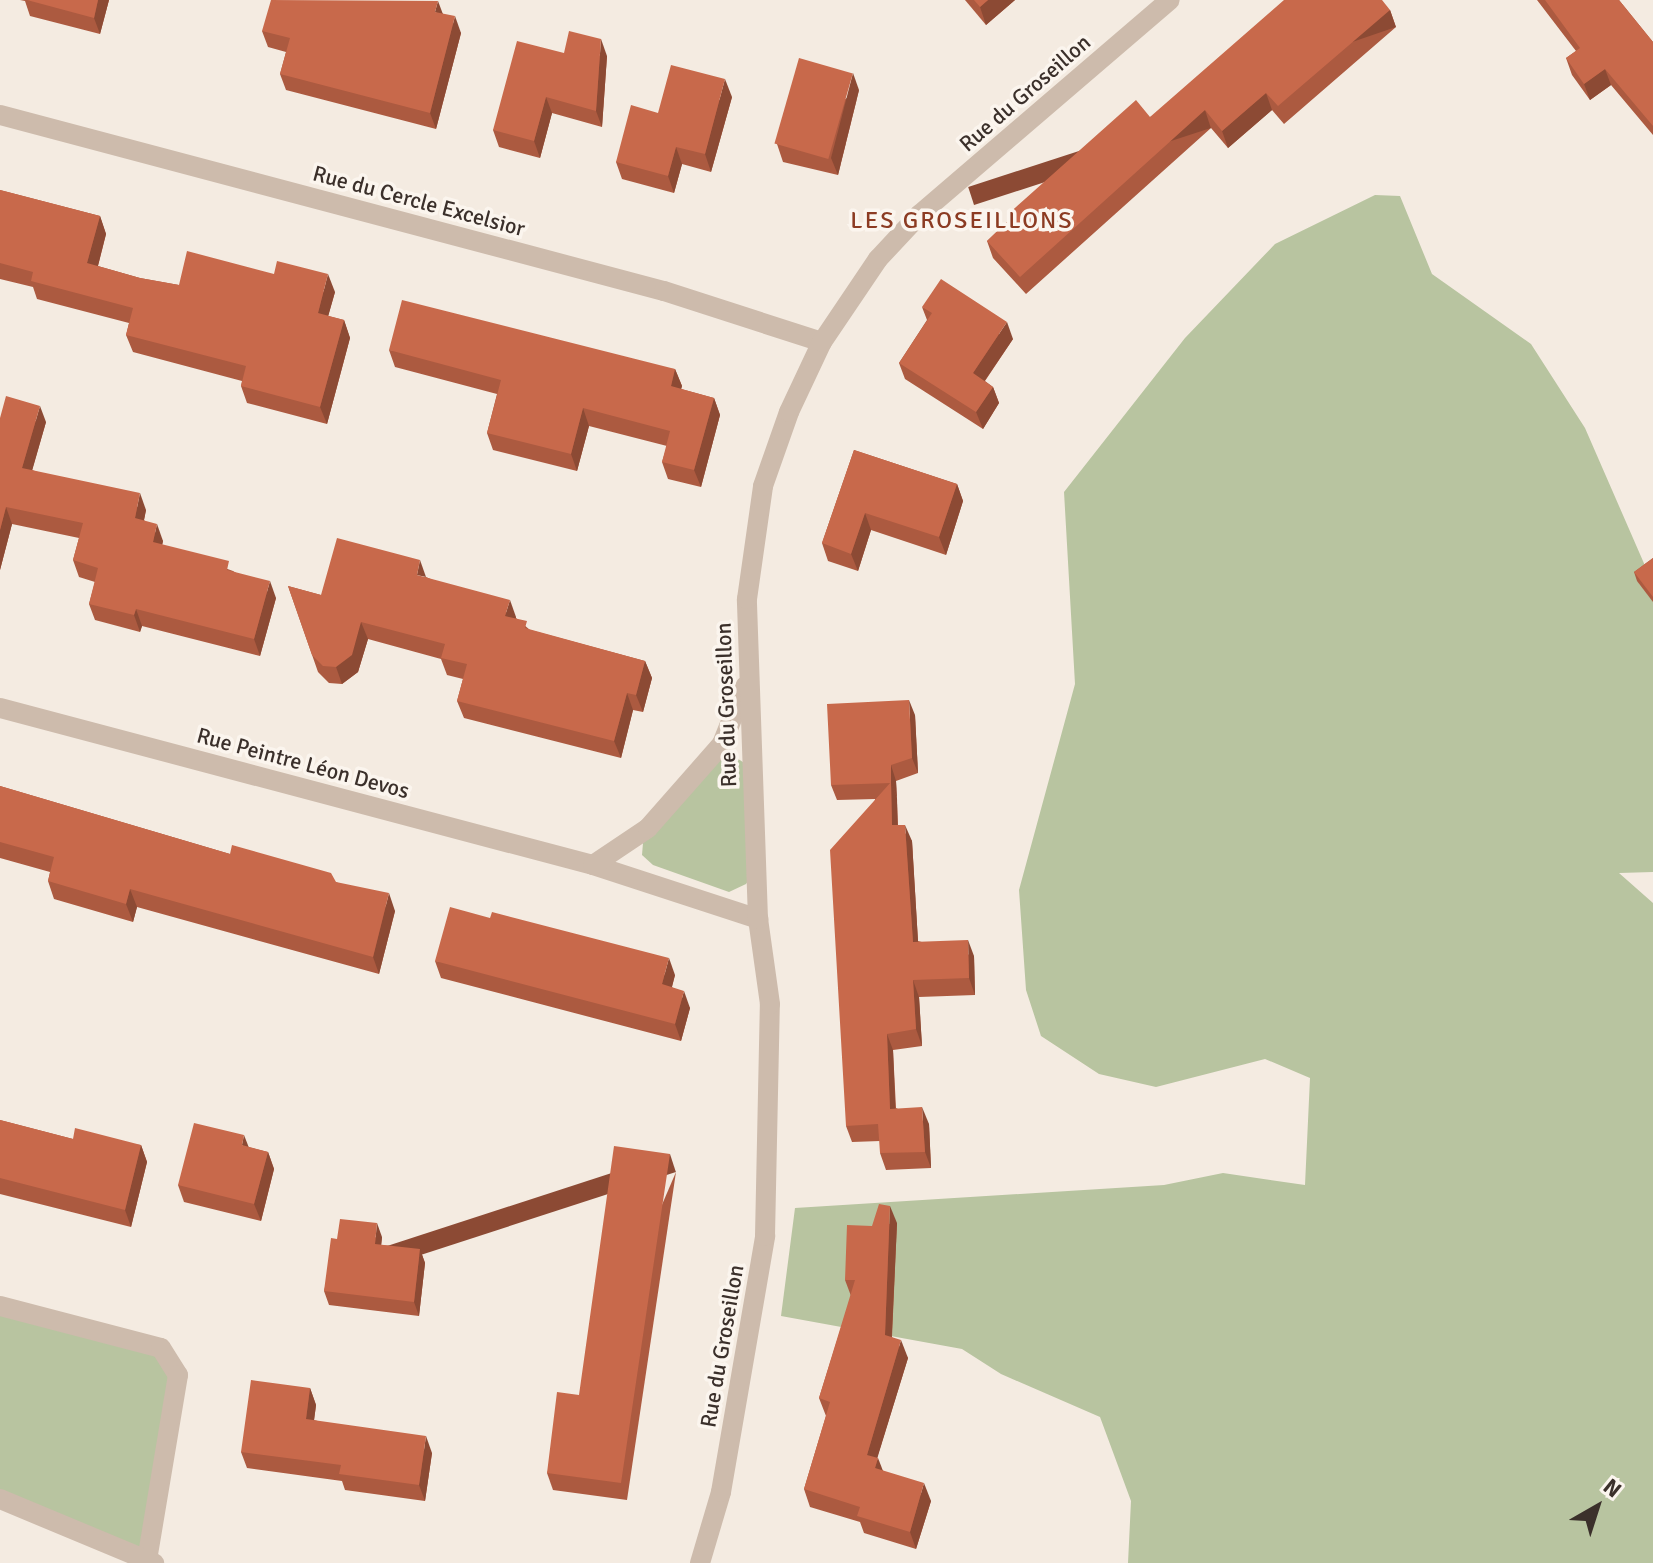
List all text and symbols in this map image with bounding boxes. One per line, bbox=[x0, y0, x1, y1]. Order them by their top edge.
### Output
street label: Rue du Groseillon bbox=[954, 29, 1096, 157]
street label: Rue du Cercle Excelsior bbox=[310, 160, 528, 242]
district label: LES GROSEILLONS bbox=[850, 207, 1074, 235]
street label: Rue du Groseillon bbox=[710, 622, 742, 788]
street label: Rue Peintre Léon Devos bbox=[194, 722, 412, 804]
street label: Rue du Groseillon bbox=[695, 1263, 749, 1429]
north arrow bbox=[1557, 1467, 1637, 1547]
text: N bbox=[1598, 1473, 1627, 1503]

